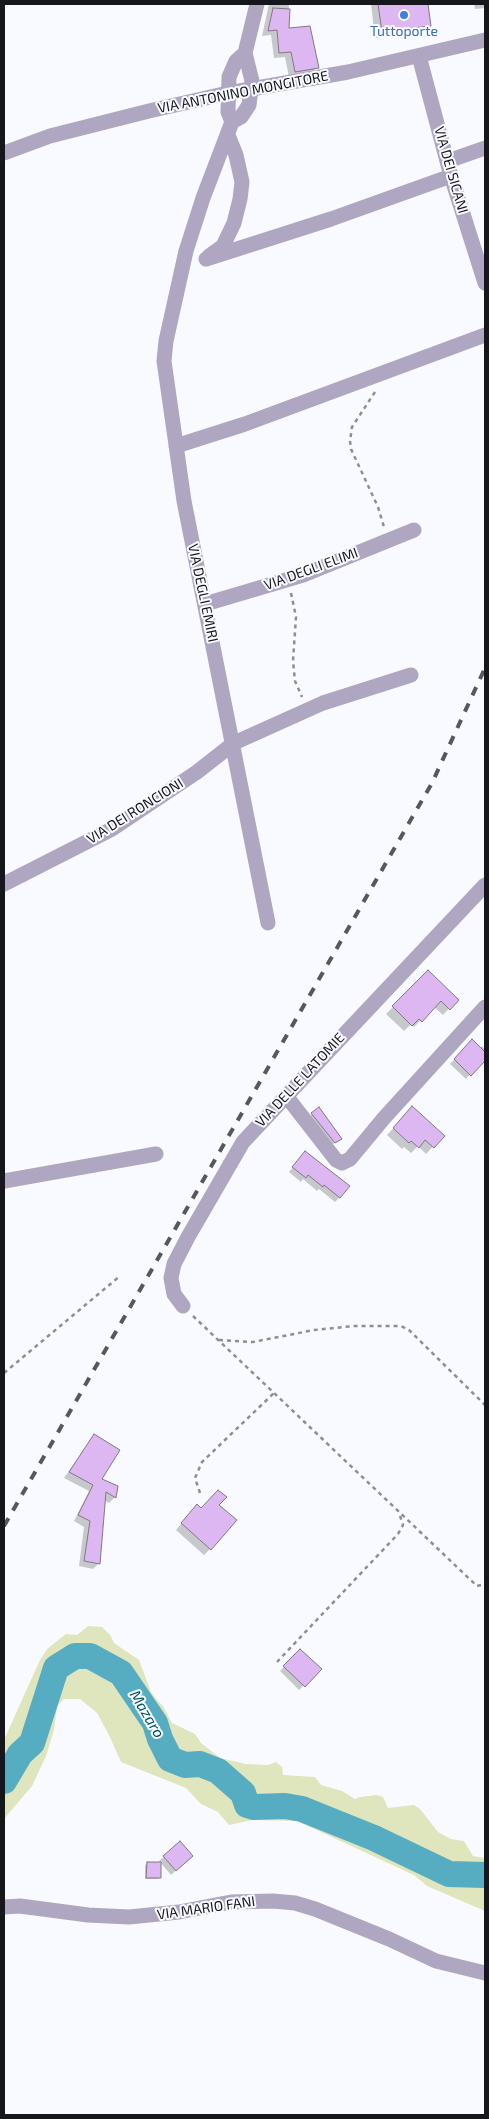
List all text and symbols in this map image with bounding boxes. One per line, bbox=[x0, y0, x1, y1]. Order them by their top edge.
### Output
marker: Tuttoporte bbox=[398, 9, 410, 21]
place label: Tuttoporte bbox=[370, 23, 438, 39]
street label: VIA ANTONINO MONGITORE bbox=[156, 67, 330, 117]
street label: VIA DEI SICANI bbox=[431, 125, 471, 215]
street label: VIA DEGLI EMIRI bbox=[184, 542, 222, 644]
street label: VIA DEGLI ELIMI bbox=[262, 544, 360, 594]
street label: VIA DEI RONCIONI bbox=[84, 775, 186, 847]
street label: VIA DELLE LATOMIE bbox=[252, 1029, 348, 1131]
water label: Mazaro bbox=[126, 1687, 168, 1741]
street label: VIA MARIO FANI bbox=[156, 1893, 256, 1923]

